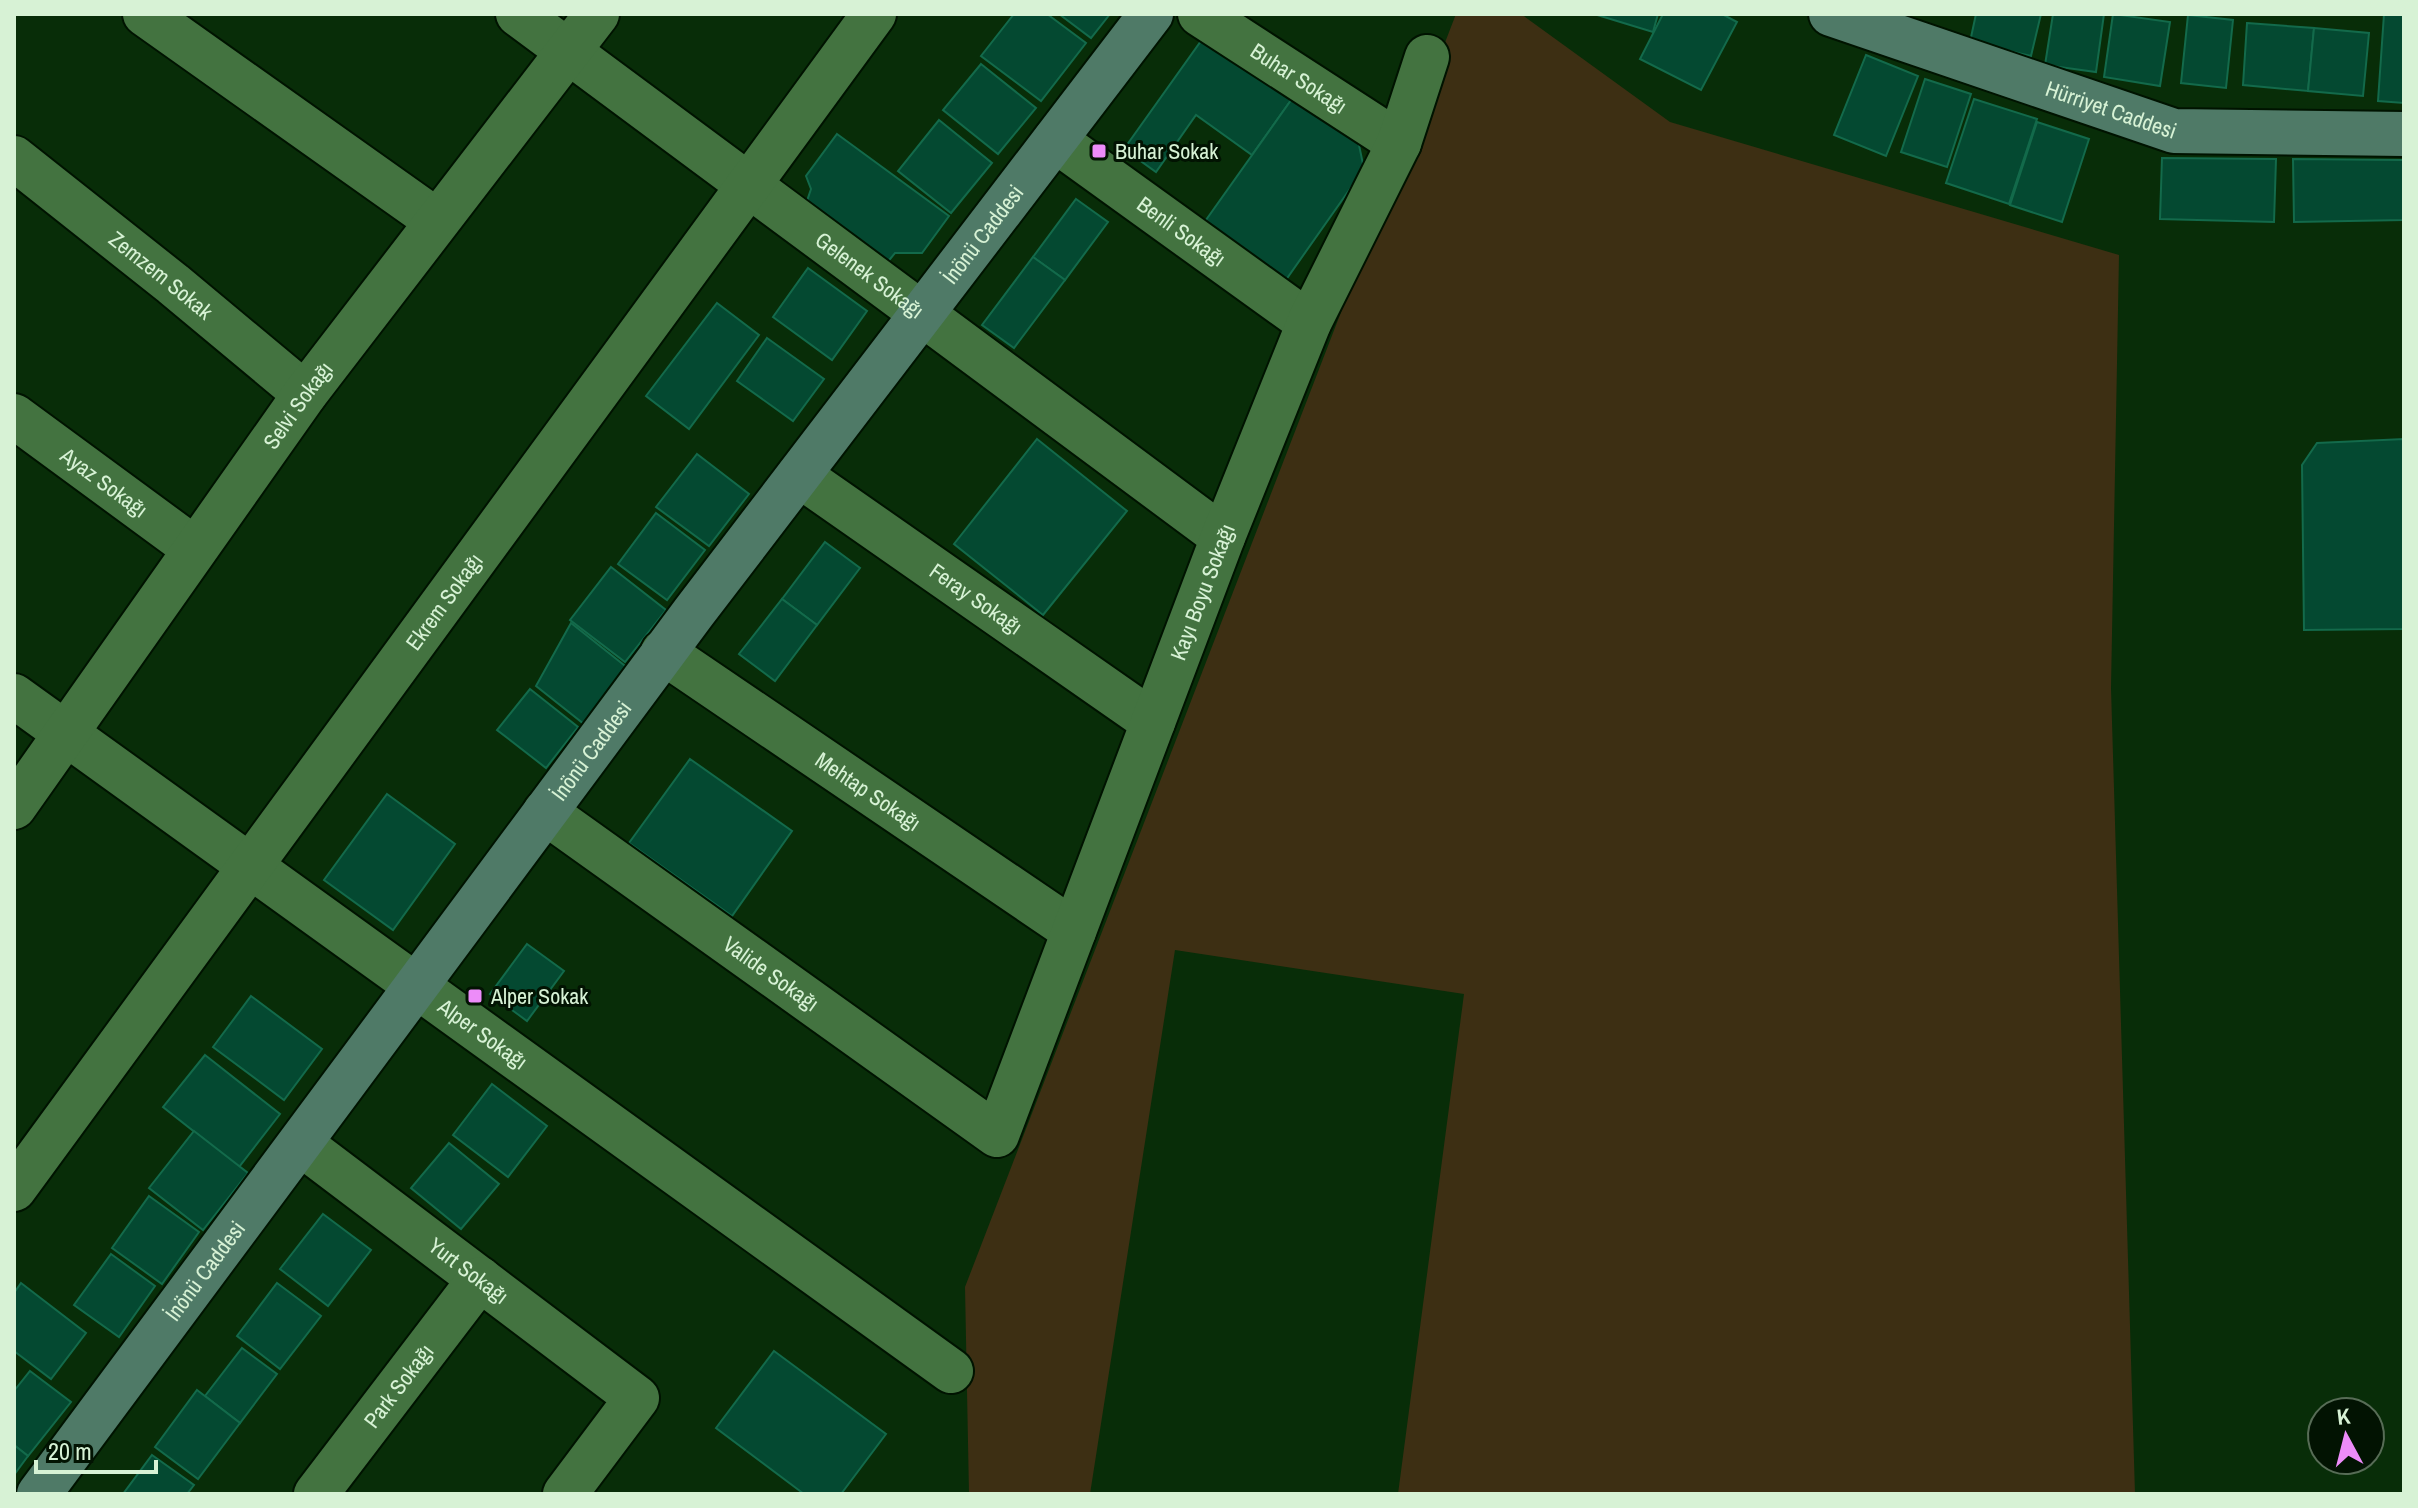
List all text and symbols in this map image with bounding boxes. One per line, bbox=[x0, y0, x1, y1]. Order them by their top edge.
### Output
street label: Buhar Sokağı bbox=[1245, 36, 1353, 121]
street label: Hürriyet Caddesi bbox=[2042, 73, 2181, 146]
place label: Buhar Sokak bbox=[1115, 136, 1219, 166]
marker: Buhar Sokak bbox=[1090, 142, 1108, 160]
street label: İnönü Caddesi bbox=[935, 178, 1030, 290]
street label: Benli Sokağı bbox=[1131, 189, 1232, 273]
street label: Zemzem Sokak bbox=[103, 224, 220, 327]
street label: Gelenek Sokağı bbox=[809, 225, 930, 325]
street label: Selvi Sokağı bbox=[256, 355, 340, 455]
street label: Ayaz Sokağı bbox=[54, 440, 154, 524]
street label: Kayı Boyu Sokağı bbox=[1163, 519, 1242, 665]
street label: Ekrem Sokağı bbox=[398, 547, 490, 656]
street label: Feray Sokağı bbox=[924, 556, 1028, 641]
street label: İnönü Caddesi bbox=[544, 694, 638, 807]
street label: Mehtap Sokağı bbox=[809, 745, 927, 838]
street label: Valide Sokağı bbox=[717, 929, 825, 1018]
place label: Alper Sokak bbox=[490, 981, 589, 1011]
marker: Alper Sokak bbox=[466, 987, 484, 1005]
street label: Alper Sokağı bbox=[431, 991, 534, 1076]
street label: İnönü Caddesi bbox=[158, 1215, 252, 1327]
street label: Yurt Sokağı bbox=[422, 1231, 515, 1311]
street label: Park Sokağı bbox=[357, 1338, 440, 1434]
north arrow bbox=[2306, 1396, 2386, 1476]
text: K bbox=[2335, 1400, 2352, 1432]
scale bar bbox=[36, 1424, 156, 1474]
text: 20 m bbox=[48, 1435, 92, 1467]

